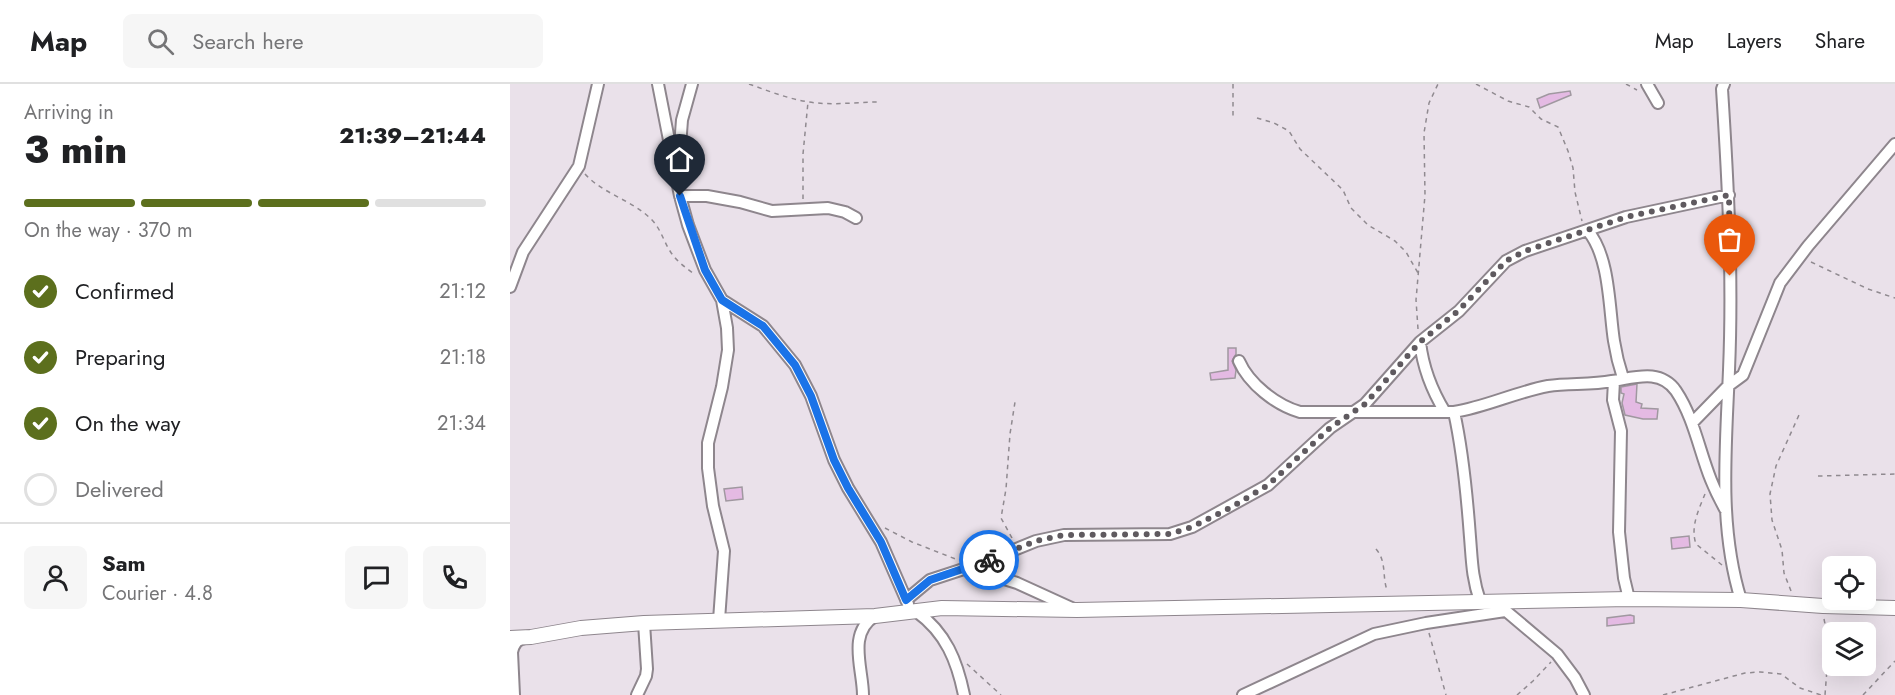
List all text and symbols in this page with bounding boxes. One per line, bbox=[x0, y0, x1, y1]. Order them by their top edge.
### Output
search box bbox=[123, 14, 543, 68]
text: Map bbox=[30, 21, 87, 62]
icon: search bbox=[144, 25, 177, 58]
text: Search here bbox=[192, 25, 304, 57]
text: Map bbox=[1655, 26, 1694, 56]
text: Layers bbox=[1727, 26, 1782, 56]
text: Share bbox=[1815, 26, 1865, 56]
text: Arriving in bbox=[24, 98, 114, 127]
text: 21:39–21:44 bbox=[339, 119, 486, 151]
text: 3 min bbox=[24, 121, 127, 178]
pin bbox=[654, 134, 705, 196]
icon: home bbox=[663, 143, 696, 176]
pin bbox=[1704, 214, 1755, 276]
text: On the way · 370 m bbox=[24, 216, 193, 245]
icon: bag bbox=[1713, 223, 1746, 256]
icon: check bbox=[24, 275, 57, 308]
text: Confirmed bbox=[75, 275, 174, 307]
text: 21:12 bbox=[439, 277, 486, 306]
icon: check bbox=[24, 341, 57, 374]
text: Preparing bbox=[75, 341, 166, 373]
text: 21:18 bbox=[440, 343, 486, 372]
icon: check bbox=[24, 407, 57, 440]
text: On the way bbox=[75, 407, 180, 439]
text: 21:34 bbox=[437, 409, 486, 438]
text: Delivered bbox=[75, 473, 164, 505]
courier bbox=[959, 530, 1019, 590]
icon: bike bbox=[973, 544, 1006, 577]
button: person bbox=[24, 546, 87, 609]
button: chat bbox=[345, 546, 408, 609]
button: phone bbox=[423, 546, 486, 609]
text: Sam bbox=[102, 547, 146, 579]
map controls bbox=[1822, 556, 1876, 676]
button: locate bbox=[1822, 556, 1876, 610]
text: Courier · 4.8 bbox=[102, 579, 213, 608]
button: layers bbox=[1822, 622, 1876, 676]

